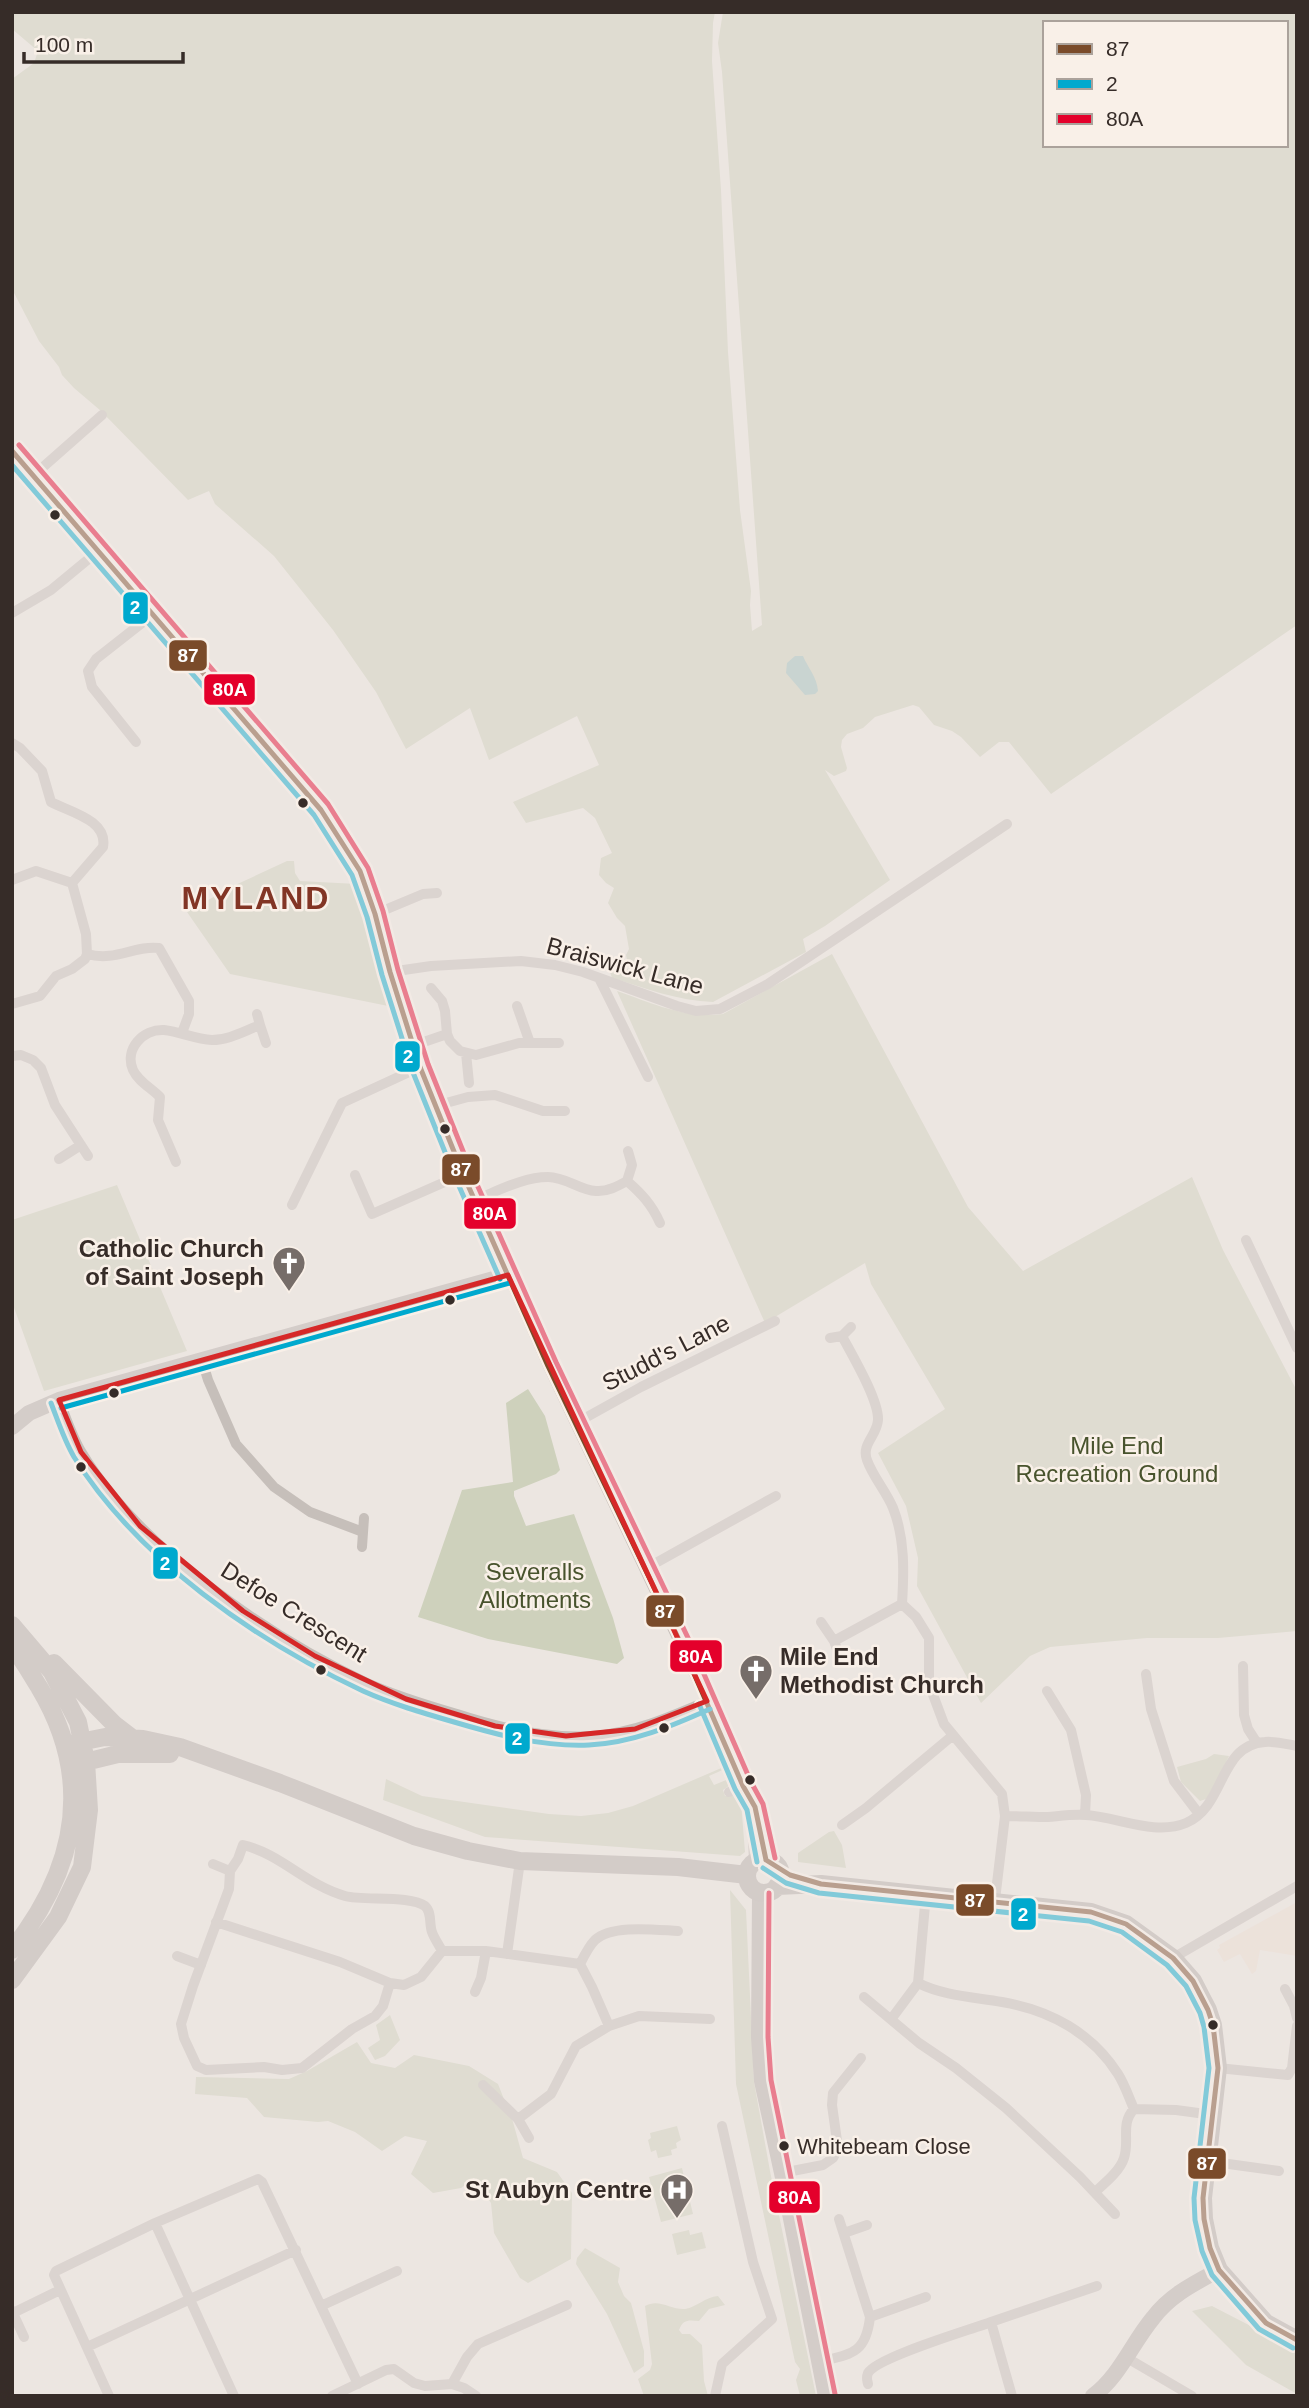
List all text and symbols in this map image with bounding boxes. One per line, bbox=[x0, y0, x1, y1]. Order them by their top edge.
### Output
scale bar bbox=[24, 21, 184, 65]
legend bbox=[1043, 21, 1288, 147]
text: 100 m bbox=[35, 33, 93, 56]
text: 87 bbox=[1106, 37, 1129, 60]
text: 2 bbox=[1106, 72, 1118, 95]
text: 80A bbox=[1106, 107, 1143, 130]
unlabelled marker bbox=[48, 508, 62, 522]
line badge: 2 bbox=[122, 591, 149, 625]
text: 2 bbox=[130, 597, 140, 618]
line badge: 87 bbox=[168, 639, 208, 672]
text: 87 bbox=[177, 645, 199, 666]
line badge: 80A bbox=[203, 673, 256, 706]
text: 80A bbox=[213, 679, 248, 700]
unlabelled marker bbox=[296, 796, 310, 810]
district label: MYLAND bbox=[182, 880, 330, 916]
street label: Braiswick Lane bbox=[544, 932, 707, 999]
line badge: 2 bbox=[394, 1040, 421, 1073]
text: 2 bbox=[403, 1046, 413, 1067]
unlabelled marker bbox=[438, 1122, 452, 1136]
line badge: 87 bbox=[441, 1153, 481, 1186]
text: 87 bbox=[450, 1159, 472, 1180]
line badge: 80A bbox=[463, 1197, 517, 1230]
text: 80A bbox=[473, 1203, 508, 1224]
place label: Catholic Church of Saint Joseph bbox=[79, 1235, 264, 1290]
church icon: Catholic Church of Saint Joseph bbox=[270, 1244, 308, 1293]
unlabelled marker bbox=[443, 1293, 457, 1307]
street label: Studd's Lane bbox=[598, 1309, 734, 1396]
unlabelled marker bbox=[107, 1386, 121, 1400]
park label: Mile End Recreation Ground bbox=[1016, 1432, 1218, 1487]
unlabelled marker bbox=[74, 1460, 88, 1474]
line badge: 2 bbox=[152, 1546, 179, 1580]
text: 2 bbox=[160, 1553, 170, 1574]
street label: Defoe Crescent bbox=[216, 1556, 372, 1667]
park label: Severalls Allotments bbox=[479, 1558, 591, 1613]
line badge: 87 bbox=[645, 1594, 685, 1628]
text: 87 bbox=[654, 1601, 676, 1622]
line badge: 80A bbox=[669, 1639, 723, 1673]
place label: Mile End Methodist Church bbox=[780, 1643, 984, 1698]
text: 80A bbox=[679, 1646, 714, 1667]
church icon: Mile End Methodist Church bbox=[737, 1652, 775, 1701]
unlabelled marker bbox=[314, 1663, 328, 1677]
unlabelled marker bbox=[657, 1721, 671, 1735]
line badge: 2 bbox=[504, 1722, 531, 1755]
text: 2 bbox=[512, 1728, 522, 1749]
unlabelled marker bbox=[743, 1773, 757, 1787]
line badge: 87 bbox=[955, 1883, 995, 1917]
text: 87 bbox=[964, 1890, 986, 1911]
line badge: 2 bbox=[1010, 1897, 1037, 1931]
text: 2 bbox=[1018, 1904, 1028, 1925]
unlabelled marker bbox=[1206, 2018, 1220, 2032]
place label: Whitebeam Close bbox=[797, 2134, 971, 2159]
marker: Whitebeam Close bbox=[777, 2139, 791, 2153]
line badge: 87 bbox=[1187, 2147, 1227, 2180]
text: 87 bbox=[1196, 2153, 1218, 2174]
hospital icon: St Aubyn Centre bbox=[658, 2171, 696, 2220]
place label: St Aubyn Centre bbox=[465, 2176, 652, 2203]
line badge: 80A bbox=[768, 2180, 821, 2214]
text: 80A bbox=[778, 2187, 813, 2208]

